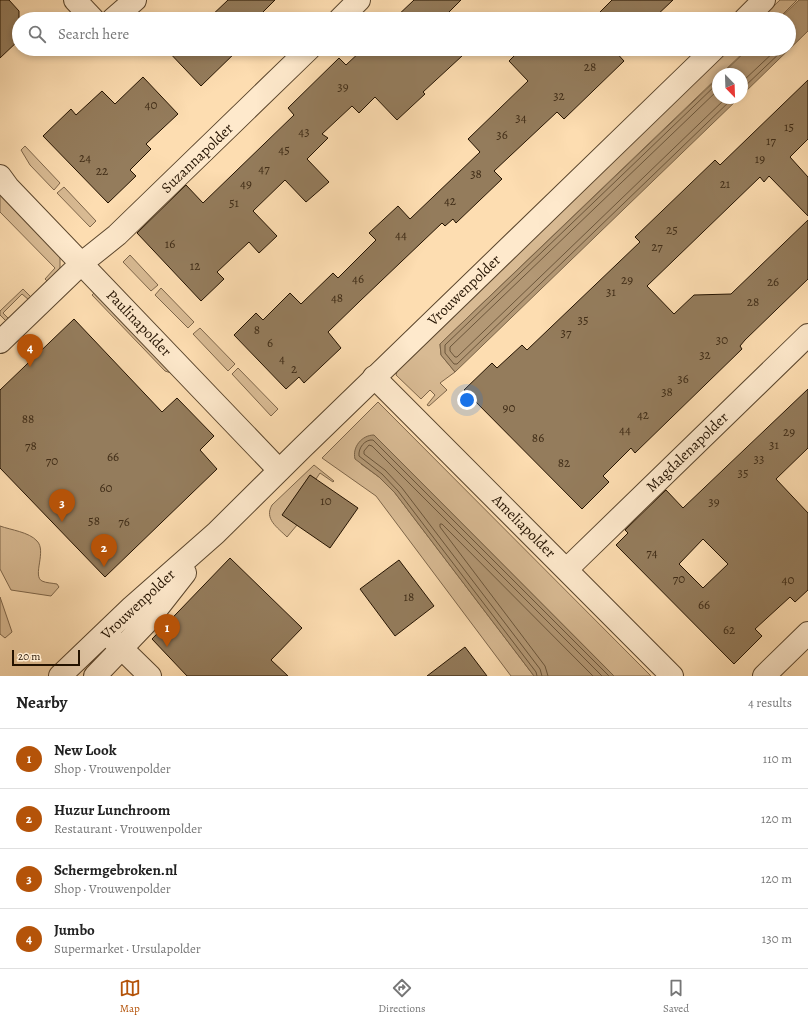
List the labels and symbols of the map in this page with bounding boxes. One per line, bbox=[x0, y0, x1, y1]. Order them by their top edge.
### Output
house number: 28 bbox=[584, 58, 596, 75]
north arrow bbox=[712, 68, 748, 104]
house number: 39 bbox=[337, 78, 349, 95]
house number: 32 bbox=[553, 87, 565, 104]
house number: 40 bbox=[145, 96, 157, 113]
house number: 34 bbox=[515, 109, 527, 126]
street label: Suzannapolder bbox=[157, 118, 238, 197]
house number: 15 bbox=[784, 118, 794, 135]
house number: 43 bbox=[298, 123, 310, 140]
house number: 36 bbox=[496, 126, 508, 143]
house number: 17 bbox=[766, 132, 776, 149]
house number: 45 bbox=[278, 141, 290, 158]
house number: 24 bbox=[79, 149, 91, 166]
house number: 19 bbox=[755, 150, 765, 167]
house number: 47 bbox=[258, 160, 270, 177]
house number: 22 bbox=[96, 162, 108, 179]
house number: 38 bbox=[470, 165, 482, 182]
house number: 49 bbox=[240, 175, 252, 192]
house number: 21 bbox=[720, 175, 731, 192]
house number: 42 bbox=[444, 192, 456, 209]
house number: 51 bbox=[229, 194, 240, 211]
house number: 25 bbox=[666, 221, 678, 238]
house number: 44 bbox=[395, 226, 407, 243]
house number: 16 bbox=[165, 235, 175, 252]
house number: 27 bbox=[651, 238, 663, 255]
street label: Vrouwenpolder bbox=[422, 250, 505, 331]
house number: 12 bbox=[190, 257, 200, 274]
house number: 46 bbox=[352, 270, 364, 287]
house number: 29 bbox=[621, 271, 633, 288]
house number: 26 bbox=[767, 273, 779, 290]
house number: 31 bbox=[606, 283, 616, 300]
street label: Paulinapolder bbox=[102, 285, 176, 361]
house number: 48 bbox=[331, 289, 343, 306]
house number: 28 bbox=[747, 293, 759, 310]
house number: 35 bbox=[578, 311, 589, 328]
house number: 8 bbox=[254, 321, 260, 338]
house number: 37 bbox=[561, 324, 572, 341]
house number: 30 bbox=[716, 331, 728, 348]
pin: 4 bbox=[17, 334, 43, 367]
house number: 6 bbox=[267, 334, 273, 351]
house number: 32 bbox=[699, 346, 711, 363]
house number: 4 bbox=[279, 350, 285, 367]
house number: 2 bbox=[291, 360, 297, 377]
house number: 36 bbox=[677, 370, 689, 387]
house number: 38 bbox=[661, 383, 673, 400]
your location bbox=[457, 390, 477, 410]
house number: 90 bbox=[503, 399, 515, 416]
house number: 42 bbox=[637, 406, 649, 423]
street label: Magdalenapolder bbox=[641, 407, 733, 496]
house number: 88 bbox=[22, 410, 34, 427]
house number: 44 bbox=[619, 421, 631, 438]
house number: 29 bbox=[783, 423, 795, 440]
house number: 86 bbox=[532, 429, 544, 446]
house number: 31 bbox=[769, 436, 779, 453]
house number: 78 bbox=[25, 437, 37, 454]
house number: 66 bbox=[107, 448, 119, 465]
house number: 33 bbox=[754, 450, 764, 467]
house number: 70 bbox=[46, 452, 58, 469]
house number: 82 bbox=[558, 454, 570, 471]
house number: 35 bbox=[738, 464, 749, 481]
house number: 60 bbox=[100, 479, 113, 496]
pin: 3 bbox=[49, 489, 75, 522]
street label: Ameliapolder bbox=[487, 489, 560, 562]
house number: 10 bbox=[320, 492, 332, 509]
house number: 39 bbox=[708, 493, 720, 510]
house number: 58 bbox=[88, 512, 100, 529]
house number: 76 bbox=[118, 513, 130, 530]
pin: 2 bbox=[91, 534, 117, 567]
house number: 74 bbox=[646, 544, 658, 561]
street label: Vrouwenpolder bbox=[96, 564, 180, 644]
house number: 70 bbox=[673, 570, 685, 587]
house number: 40 bbox=[782, 571, 794, 588]
house number: 18 bbox=[404, 588, 414, 605]
house number: 66 bbox=[698, 596, 710, 613]
pin: 1 bbox=[154, 614, 180, 647]
house number: 62 bbox=[723, 621, 735, 638]
scale bar bbox=[12, 648, 80, 667]

